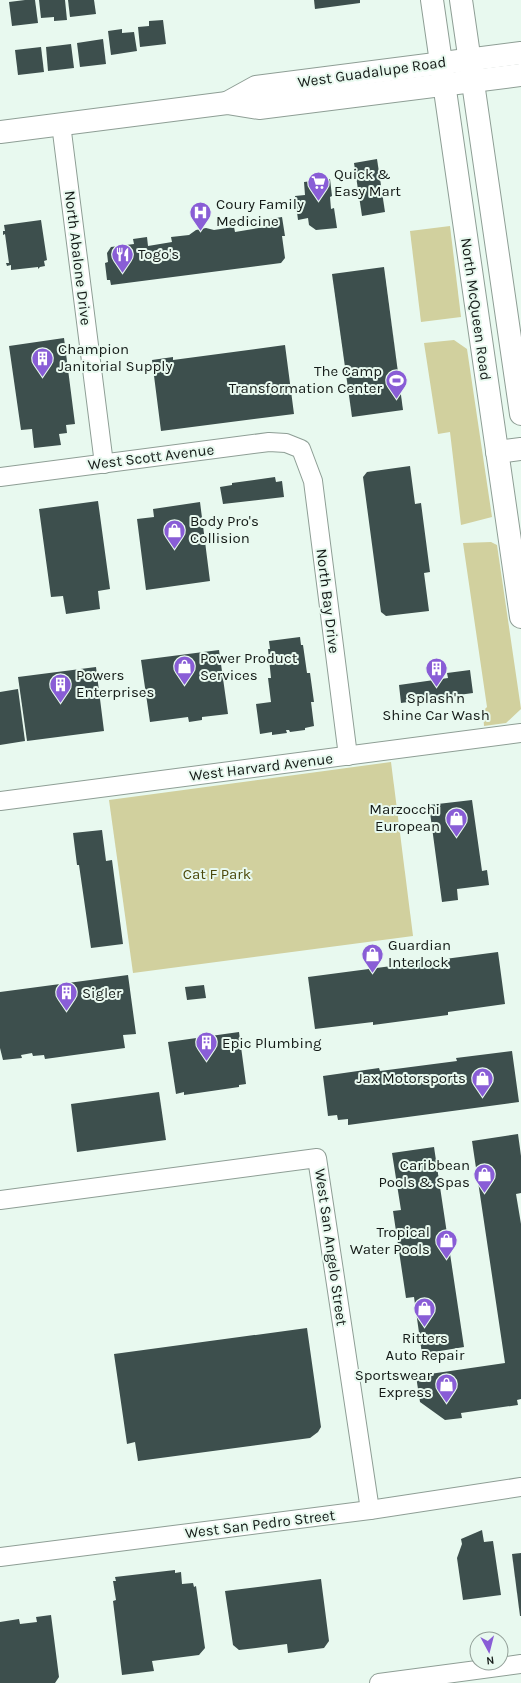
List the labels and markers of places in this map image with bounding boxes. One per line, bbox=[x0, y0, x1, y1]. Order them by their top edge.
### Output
place label: Quick & Easy Mart bbox=[334, 165, 401, 200]
supermarket icon: Quick & Easy Mart bbox=[305, 170, 331, 203]
place label: Coury Family Medicine bbox=[216, 195, 304, 230]
hospital icon: Coury Family Medicine bbox=[187, 200, 213, 233]
restaurant icon: Togo's bbox=[109, 241, 135, 274]
place label: Togo's bbox=[138, 245, 179, 263]
place label: Champion Janitorial Supply bbox=[58, 340, 172, 375]
building icon: Champion Janitorial Supply bbox=[29, 345, 55, 378]
place label: The Camp Transformation Center bbox=[229, 362, 383, 397]
sports icon: The Camp Transformation Center bbox=[384, 367, 410, 400]
place label: Body Pro's Collision bbox=[190, 512, 259, 547]
shop icon: Body Pro's Collision bbox=[161, 517, 187, 550]
place label: Power Product Services bbox=[200, 649, 298, 684]
shop icon: Power Product Services bbox=[171, 654, 197, 687]
building icon: Splash'n Shine Car Wash bbox=[423, 656, 449, 689]
place label: Powers Enterprises bbox=[76, 666, 154, 701]
building icon: Powers Enterprises bbox=[48, 671, 74, 704]
place label: Splash'n Shine Car Wash bbox=[382, 689, 490, 724]
place label: Marzocchi European bbox=[369, 800, 440, 835]
shop icon: Marzocchi European bbox=[443, 805, 469, 838]
place label: Guardian Interlock bbox=[388, 936, 451, 971]
shop icon: Guardian Interlock bbox=[360, 941, 386, 974]
building icon: Sigler bbox=[54, 980, 80, 1013]
place label: Sigler bbox=[82, 984, 122, 1002]
building icon: Epic Plumbing bbox=[194, 1030, 220, 1063]
place label: Epic Plumbing bbox=[222, 1034, 322, 1052]
shop icon: Jax Motorsports bbox=[469, 1065, 495, 1098]
place label: Jax Motorsports bbox=[357, 1069, 466, 1087]
place label: Caribbean Pools & Spas bbox=[378, 1156, 470, 1191]
shop icon: Caribbean Pools & Spas bbox=[472, 1161, 498, 1194]
place label: Tropical Water Pools bbox=[350, 1223, 430, 1258]
shop icon: Tropical Water Pools bbox=[433, 1228, 459, 1261]
shop icon: Ritters Auto Repair bbox=[412, 1296, 438, 1329]
place label: Ritters Auto Repair bbox=[386, 1329, 465, 1364]
place label: Sportswear Express bbox=[355, 1366, 433, 1401]
shop icon: Sportswear Express bbox=[434, 1371, 460, 1404]

